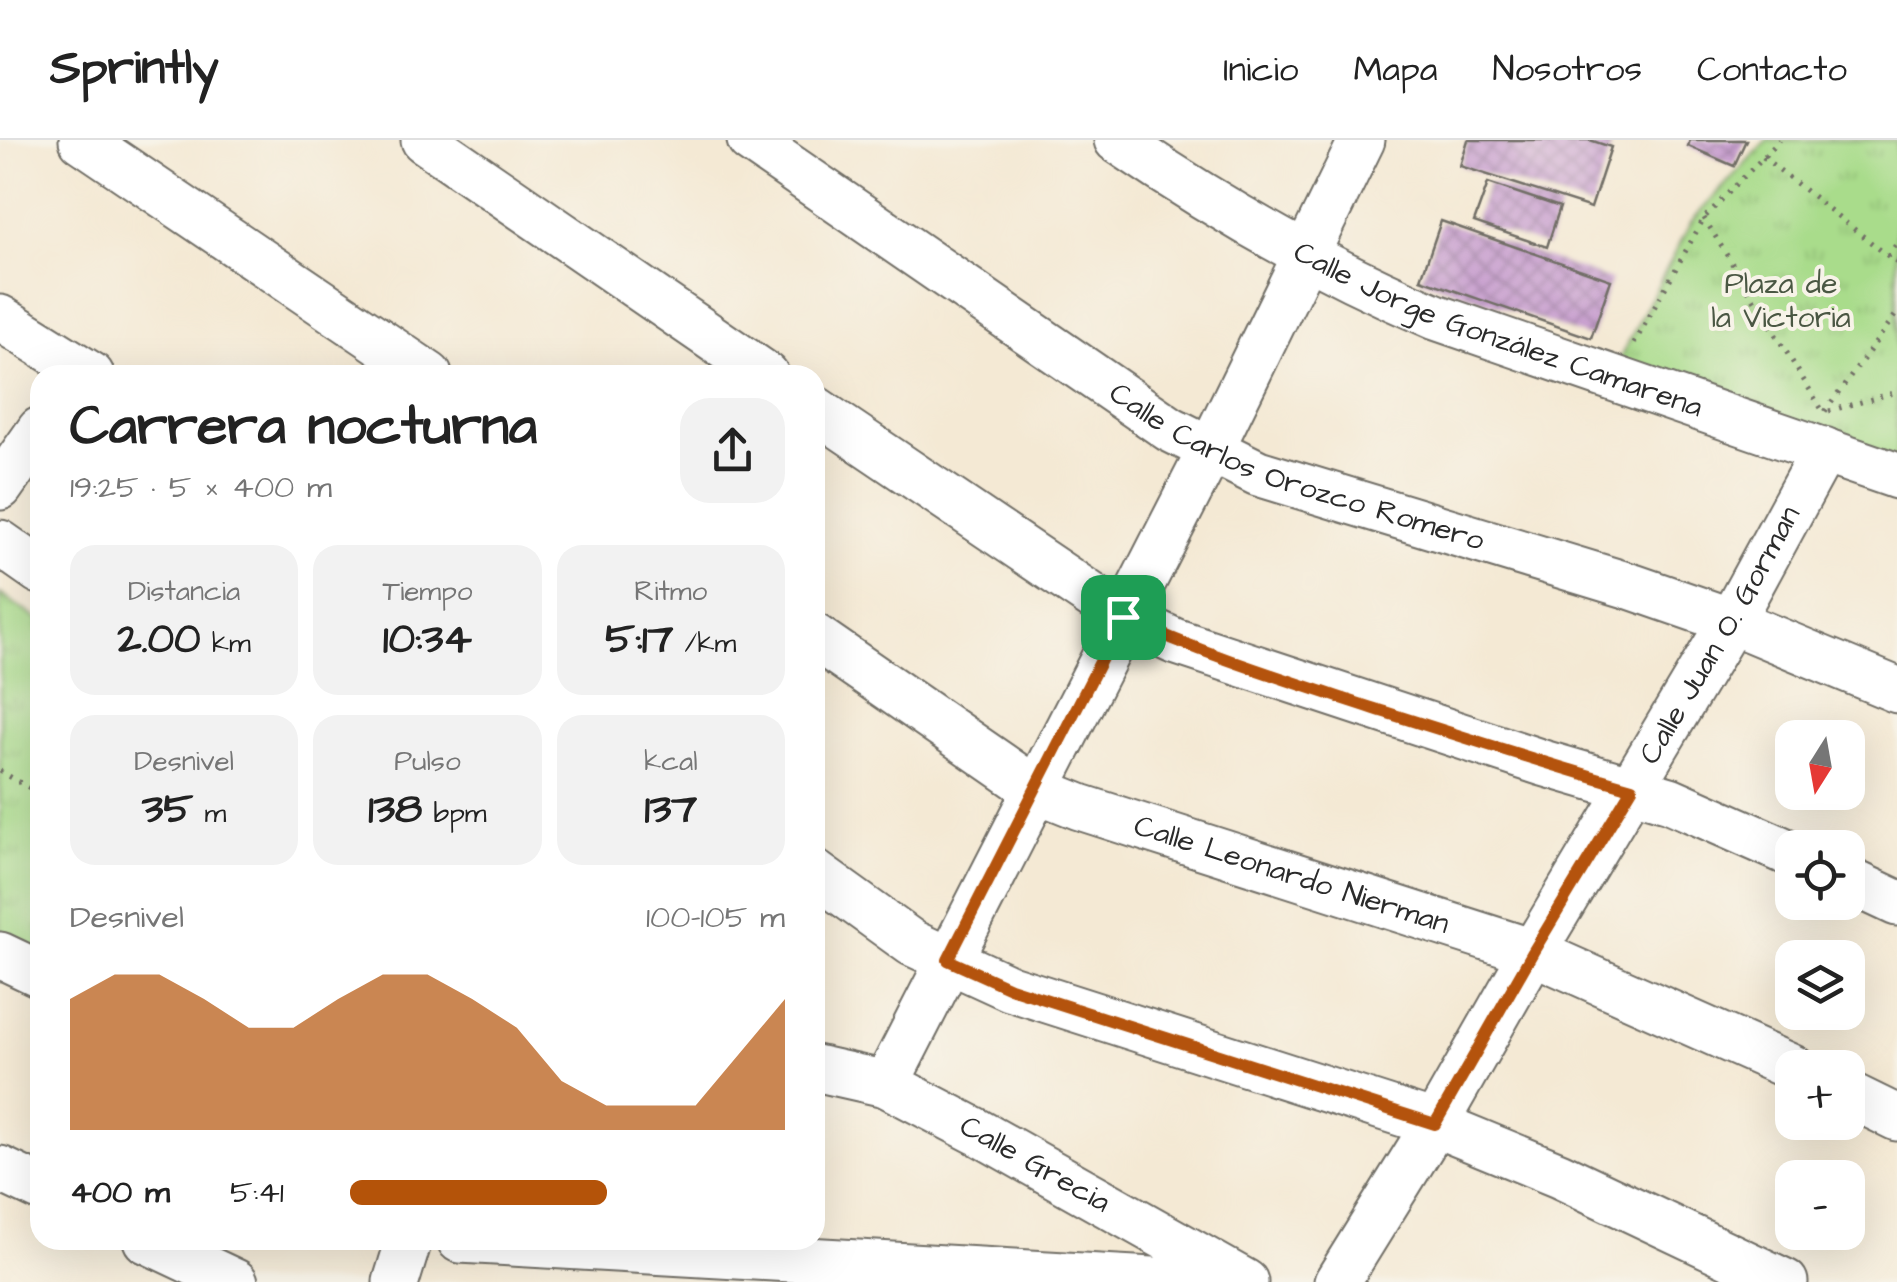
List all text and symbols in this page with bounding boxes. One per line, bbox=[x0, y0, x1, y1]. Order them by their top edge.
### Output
text: Sprintly bbox=[50, 36, 219, 102]
text: Inicio bbox=[1223, 45, 1298, 94]
text: Mapa bbox=[1353, 45, 1437, 94]
text: Nosotros bbox=[1492, 45, 1642, 94]
text: Contacto bbox=[1697, 45, 1847, 94]
street label: Calle Jorge González Camarena bbox=[1286, 231, 1708, 428]
park label: Plaza de la Victoria bbox=[1711, 263, 1851, 339]
street label: Calle Carlos Orozco Romero bbox=[1101, 372, 1490, 562]
text: Carrera nocturna bbox=[70, 389, 537, 465]
button: share bbox=[680, 398, 785, 503]
text: 19:25 · 5 × 400 m bbox=[70, 465, 332, 510]
street label: Calle Juan O. Gorman bbox=[1629, 498, 1811, 772]
text: Distancia bbox=[128, 572, 240, 611]
text: Tiempo bbox=[383, 572, 472, 611]
text: Ritmo bbox=[634, 572, 707, 611]
pin bbox=[1081, 575, 1166, 660]
icon: arrive bbox=[1096, 590, 1151, 645]
text: 2.00 bbox=[118, 611, 201, 669]
text: 10:34 bbox=[383, 611, 472, 669]
text: 5:17 bbox=[605, 611, 673, 669]
text: km bbox=[201, 624, 251, 663]
text: /km bbox=[673, 624, 736, 663]
north arrow bbox=[1775, 720, 1865, 810]
map controls bbox=[1775, 720, 1865, 1250]
text: Desnivel bbox=[134, 742, 234, 781]
text: Pulso bbox=[394, 742, 461, 781]
text: kcal bbox=[644, 742, 698, 781]
text: 35 bbox=[142, 781, 193, 839]
text: 138 bbox=[368, 781, 422, 839]
text: 137 bbox=[645, 781, 697, 839]
text: m bbox=[193, 794, 226, 833]
text: bpm bbox=[422, 794, 487, 833]
street label: Calle Leonardo Nierman bbox=[1128, 805, 1455, 945]
button: locate bbox=[1775, 830, 1865, 920]
text: Desnivel bbox=[70, 895, 184, 940]
text: 100–105 m bbox=[646, 895, 785, 940]
button: layers bbox=[1775, 940, 1865, 1030]
button: + bbox=[1775, 1050, 1865, 1140]
street label: Calle Grecia bbox=[952, 1105, 1118, 1223]
button: − bbox=[1775, 1160, 1865, 1250]
text: 400 m bbox=[70, 1170, 170, 1215]
text: 5:41 bbox=[230, 1170, 284, 1215]

